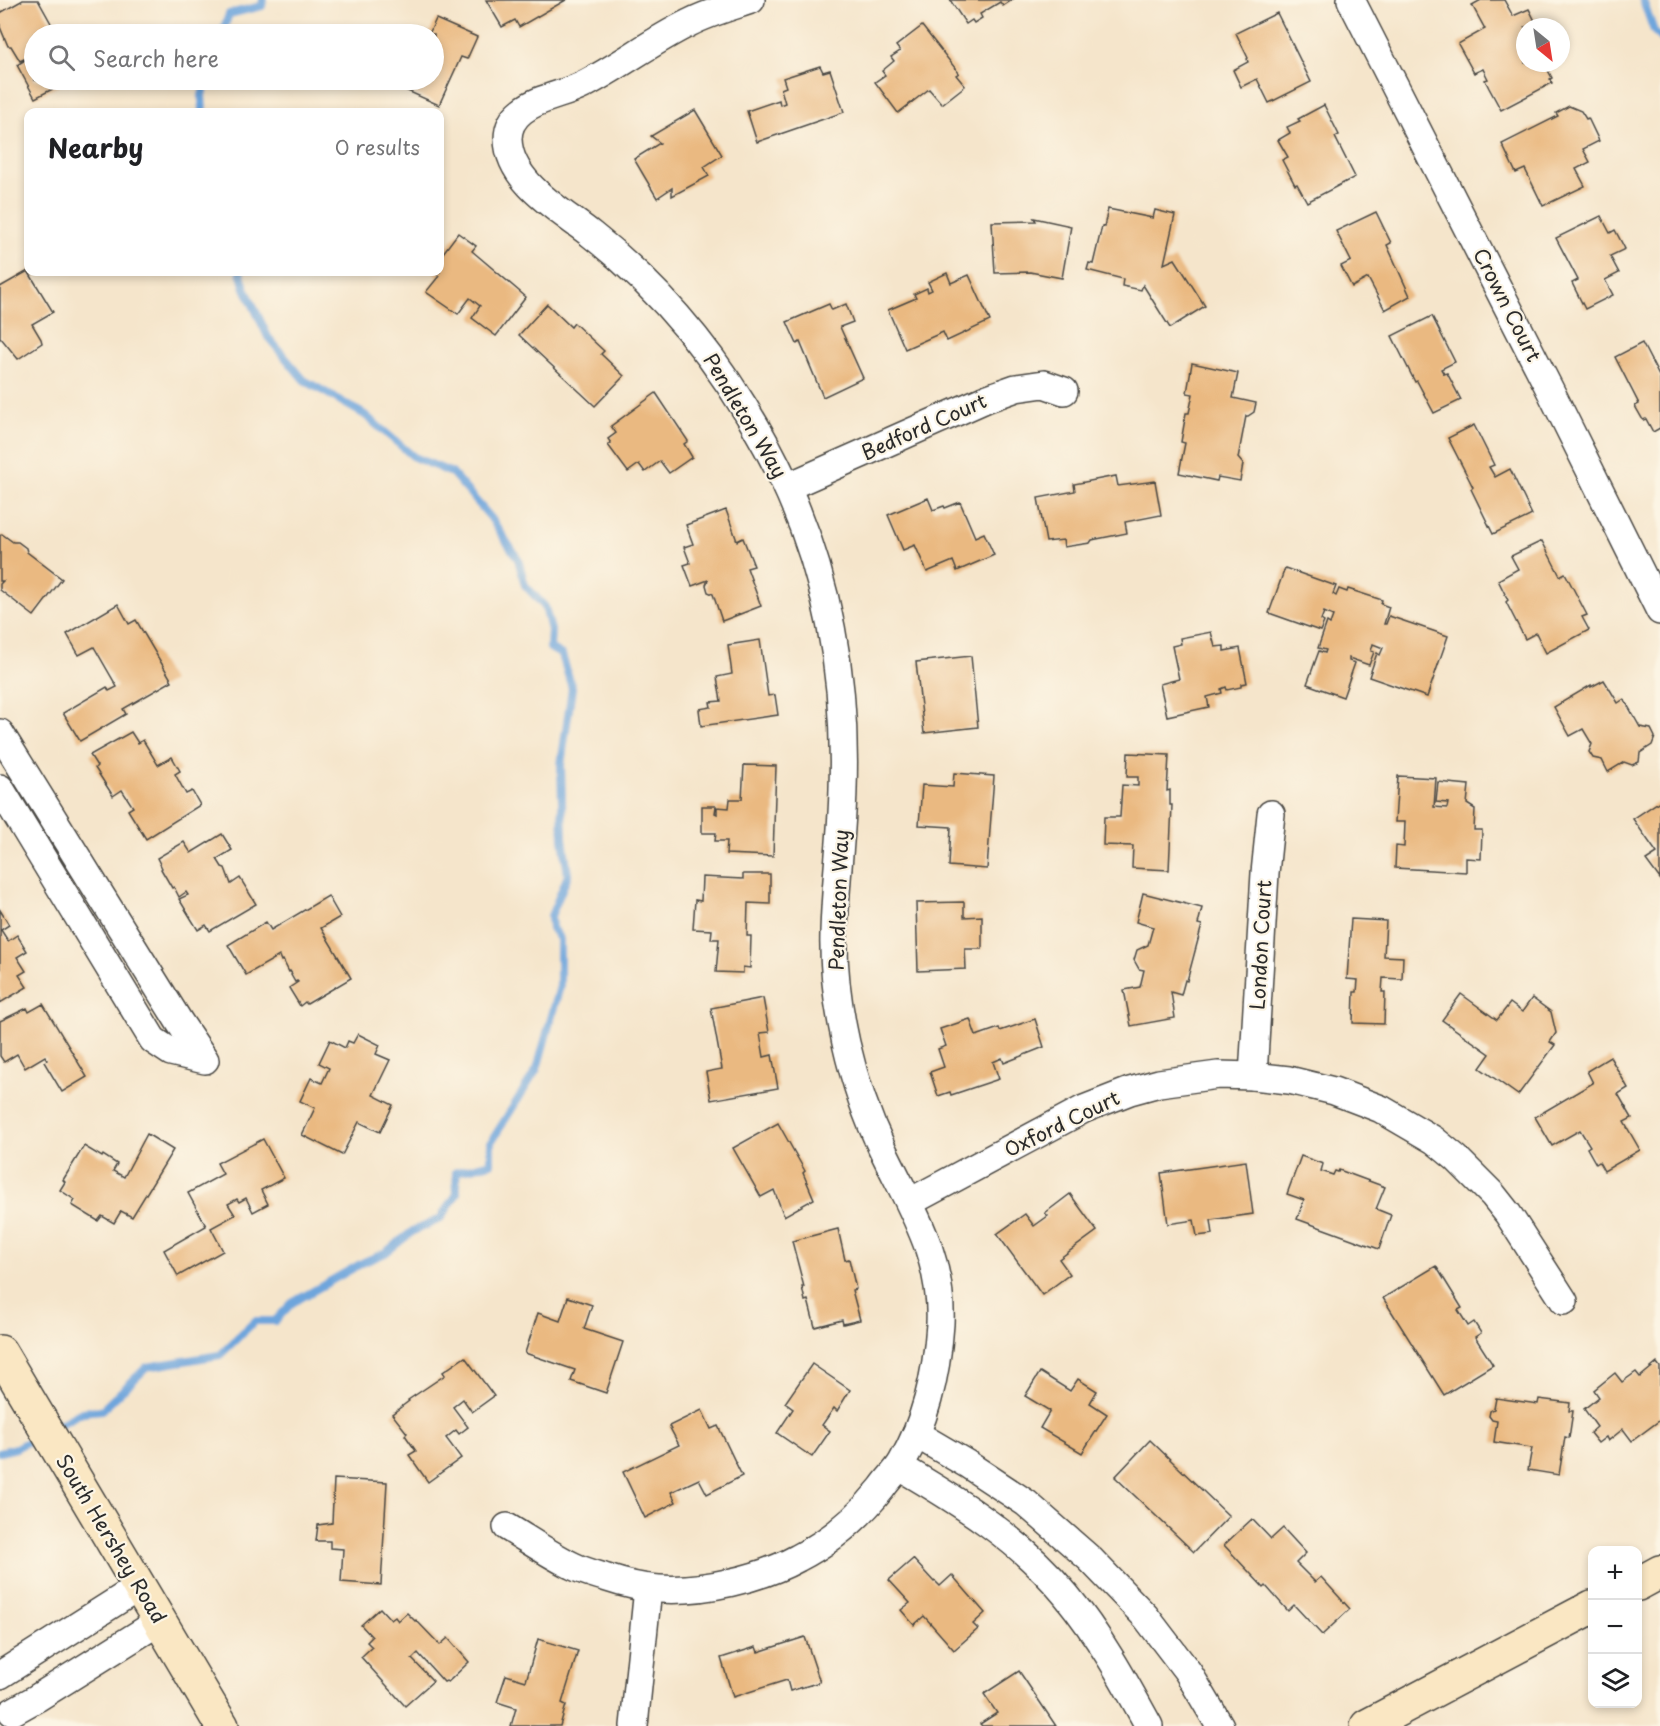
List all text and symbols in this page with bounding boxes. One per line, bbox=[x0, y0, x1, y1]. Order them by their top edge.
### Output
north arrow bbox=[1516, 18, 1570, 72]
search box bbox=[24, 24, 444, 90]
icon: search bbox=[45, 41, 78, 74]
text: Search here bbox=[93, 41, 219, 74]
text: Nearby bbox=[48, 128, 143, 167]
text: 0 results bbox=[335, 132, 420, 162]
street label: Crown Court bbox=[1466, 243, 1549, 367]
street label: Pendleton Way bbox=[697, 347, 795, 484]
street label: Bedford Court bbox=[856, 385, 991, 467]
street label: Pendleton Way bbox=[821, 829, 855, 971]
street label: London Court bbox=[1242, 879, 1278, 1011]
street label: Oxford Court bbox=[999, 1082, 1124, 1164]
street label: South Hershey Road bbox=[49, 1448, 174, 1629]
map controls bbox=[1588, 1546, 1642, 1708]
button: + bbox=[1588, 1546, 1642, 1600]
button: − bbox=[1588, 1600, 1642, 1654]
button: layers bbox=[1588, 1654, 1642, 1708]

